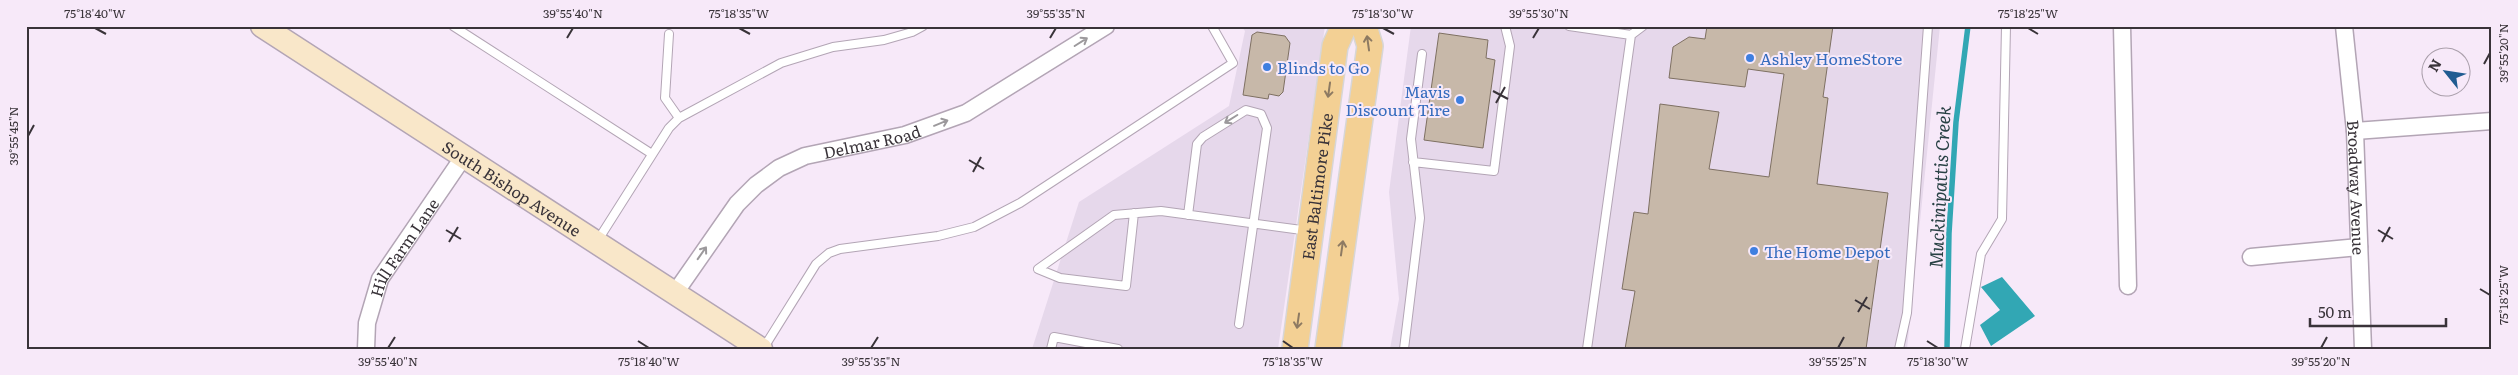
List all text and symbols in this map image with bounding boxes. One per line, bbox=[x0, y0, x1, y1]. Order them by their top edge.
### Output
text: 75°18'40"W bbox=[64, 4, 126, 22]
text: 39°55'40"N bbox=[543, 4, 603, 22]
text: 75°18'35"W bbox=[709, 4, 769, 22]
text: 39°55'35"N bbox=[1027, 4, 1085, 22]
text: 75°18'30"W bbox=[1352, 4, 1414, 22]
text: 39°55'30"N bbox=[1509, 4, 1569, 22]
text: 75°18'25"W bbox=[1998, 4, 2058, 22]
text: 39°55'20"N bbox=[2494, 23, 2512, 83]
one-way arrow bbox=[1074, 36, 1088, 46]
one-way arrow bbox=[1363, 36, 1373, 52]
place label: Ashley HomeStore bbox=[1760, 46, 1902, 70]
north arrow bbox=[2420, 48, 2470, 98]
marker: Ashley HomeStore bbox=[1744, 52, 1756, 64]
place label: Blinds to Go bbox=[1277, 55, 1369, 79]
text: N bbox=[2422, 55, 2446, 75]
marker: Blinds to Go bbox=[1261, 61, 1273, 73]
place label: Mavis Discount Tire bbox=[1345, 79, 1450, 121]
one-way arrow bbox=[1324, 82, 1334, 98]
marker: Mavis Discount Tire bbox=[1454, 94, 1466, 106]
water label: Muckinipattis Creek bbox=[1921, 105, 1957, 269]
text: 39°55'45"N bbox=[4, 106, 22, 166]
street label: East Baltimore Pike bbox=[1295, 111, 1338, 261]
one-way arrow bbox=[1225, 115, 1239, 125]
street label: Delmar Road bbox=[821, 118, 924, 164]
one-way arrow bbox=[933, 118, 948, 128]
street label: Broadway Avenue bbox=[2342, 118, 2372, 256]
street label: South Bishop Avenue bbox=[438, 134, 586, 242]
street label: Hill Farm Lane bbox=[363, 193, 444, 300]
place label: The Home Depot bbox=[1764, 239, 1891, 263]
one-way arrow bbox=[1337, 241, 1347, 257]
marker: The Home Depot bbox=[1748, 245, 1760, 257]
one-way arrow bbox=[698, 247, 708, 261]
text: 75°18'25"W bbox=[2494, 265, 2512, 325]
scale bar bbox=[2310, 295, 2447, 327]
text: 50 m bbox=[2318, 300, 2352, 323]
one-way arrow bbox=[1293, 312, 1303, 328]
text: 39°55'40"N bbox=[358, 352, 418, 370]
text: 75°18'40"W bbox=[618, 352, 680, 370]
text: 39°55'35"N bbox=[842, 352, 900, 370]
text: 75°18'35"W bbox=[1263, 352, 1323, 370]
text: 39°55'25"N bbox=[1809, 352, 1867, 370]
text: 75°18'30"W bbox=[1907, 352, 1969, 370]
text: 39°55'20"N bbox=[2291, 352, 2351, 370]

